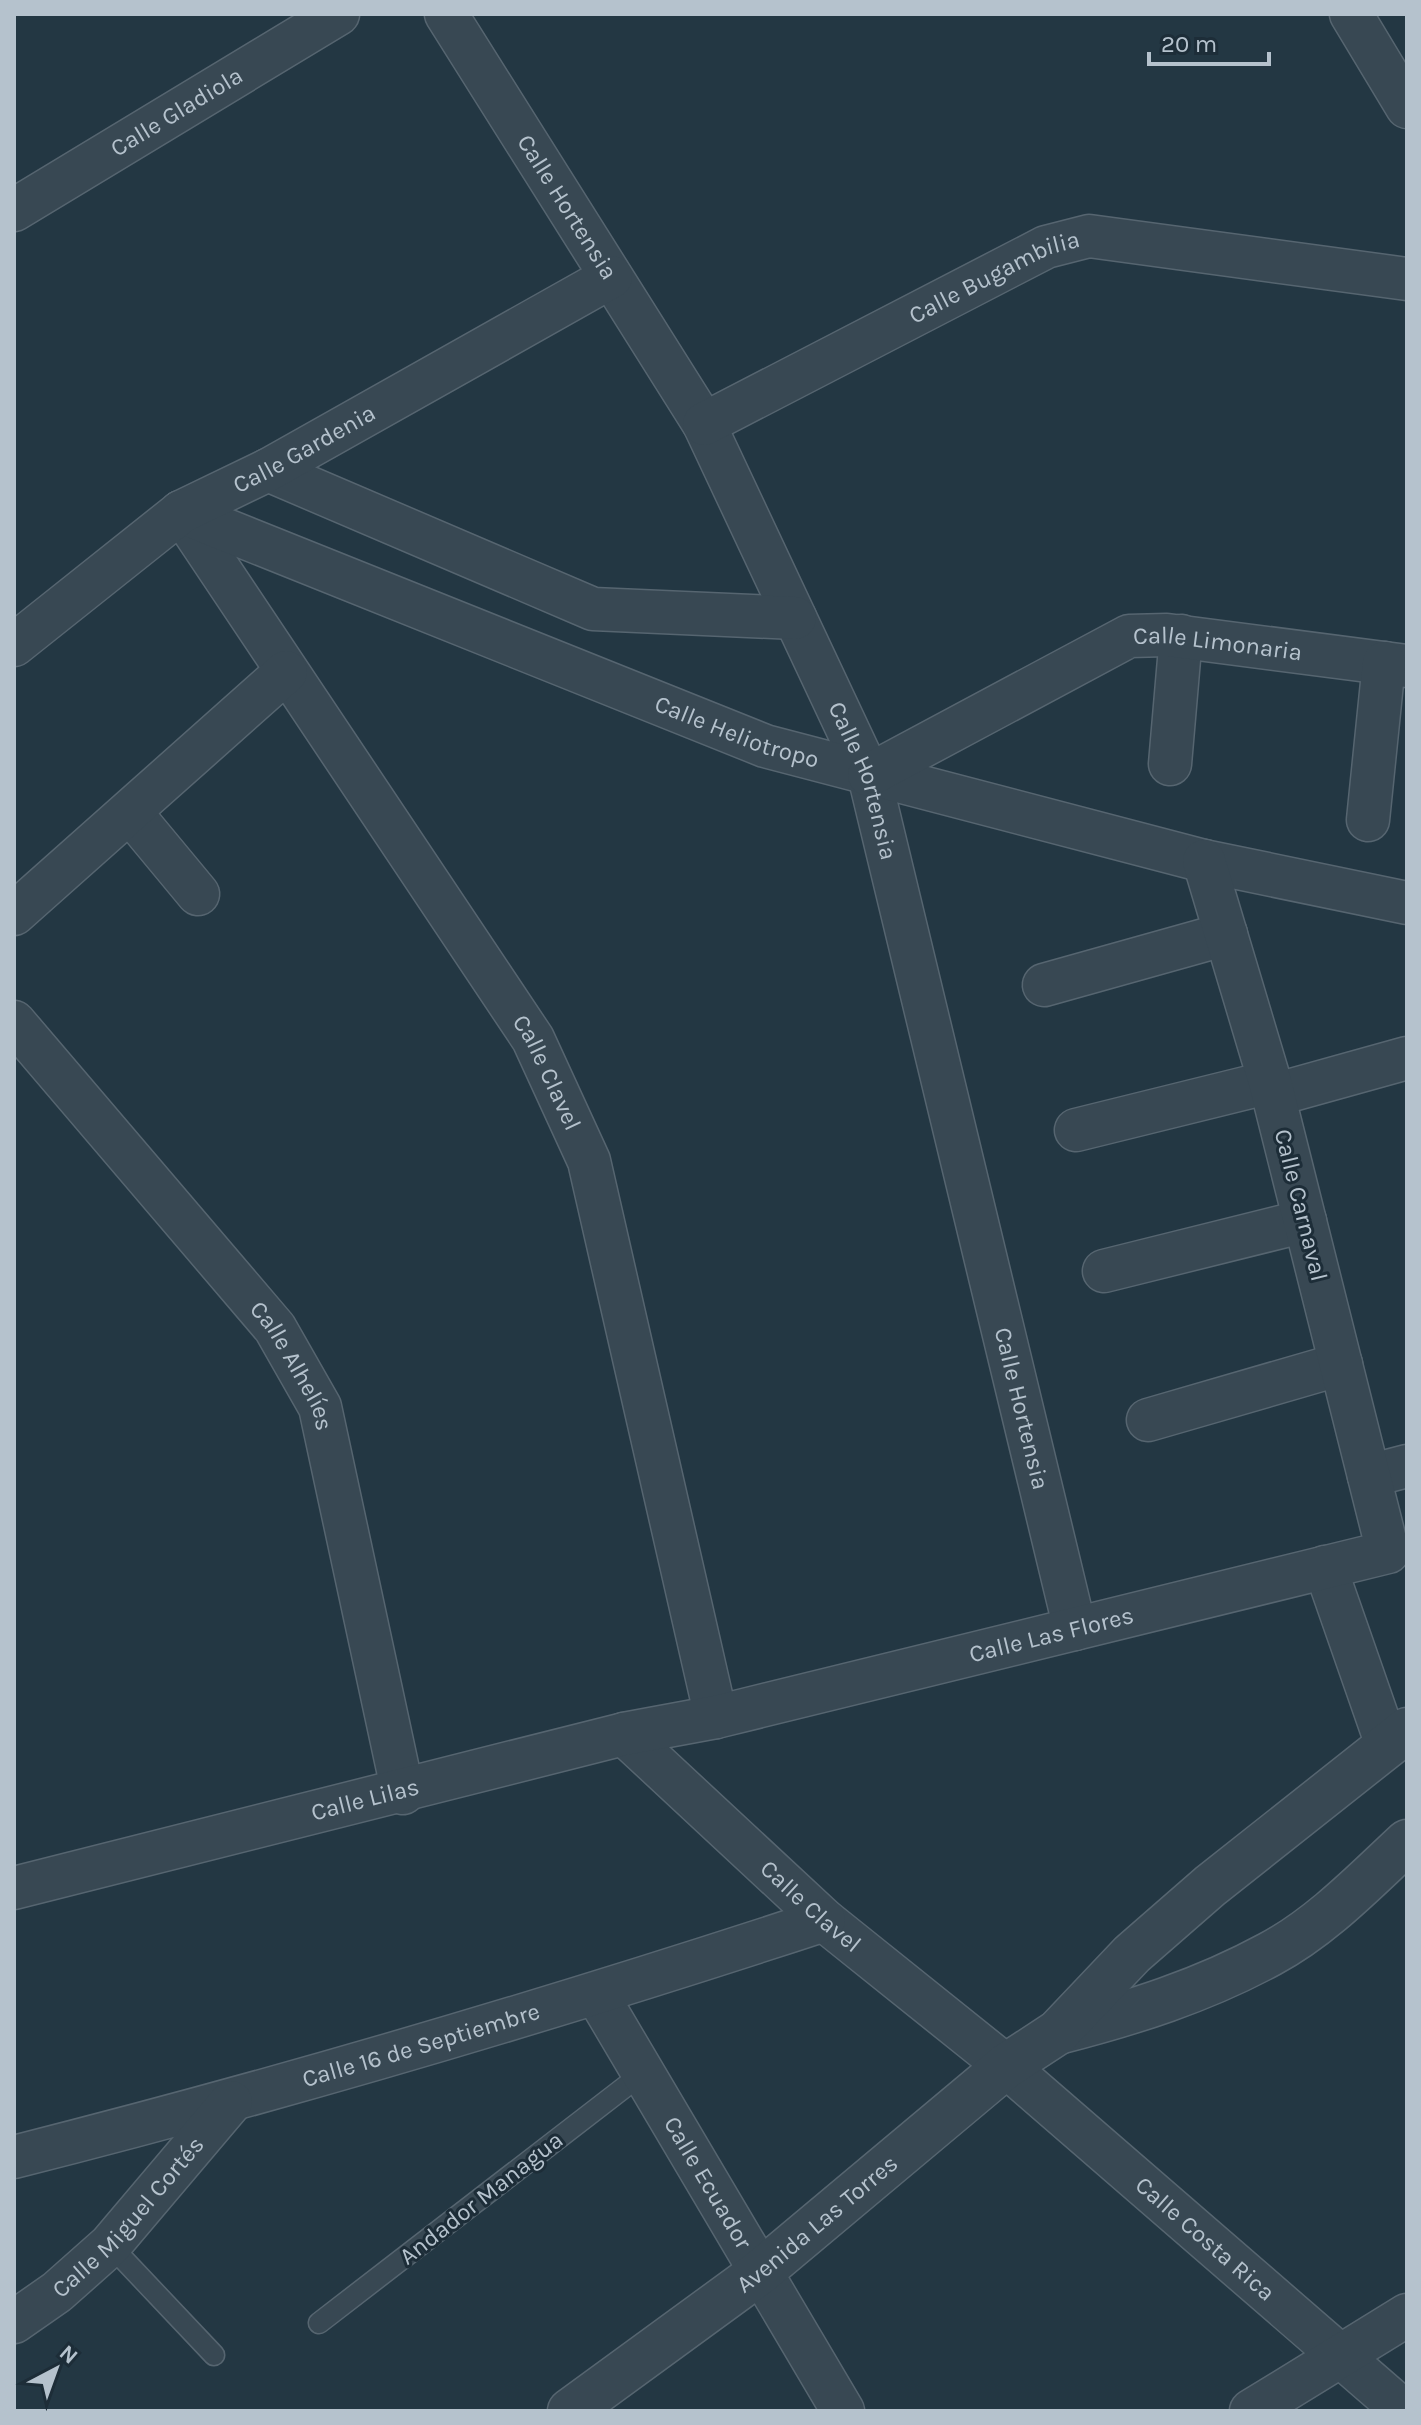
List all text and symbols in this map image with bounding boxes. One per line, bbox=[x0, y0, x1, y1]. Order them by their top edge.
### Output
scale bar bbox=[1149, 16, 1269, 66]
text: 20 m bbox=[1161, 30, 1217, 58]
street label: Calle Gladiola bbox=[105, 61, 248, 162]
street label: Calle Hortensia bbox=[511, 129, 624, 285]
street label: Calle Bugambilia bbox=[904, 225, 1083, 329]
street label: Calle Gardenia bbox=[228, 398, 380, 499]
street label: Calle Limonaria bbox=[1133, 621, 1304, 666]
street label: Calle Heliotropo bbox=[651, 689, 822, 774]
street label: Calle Hortensia bbox=[823, 697, 903, 863]
street label: Calle Clavel bbox=[507, 1009, 587, 1135]
street label: Calle Carnaval bbox=[1269, 1126, 1333, 1284]
street label: Calle Alhelíes bbox=[244, 1295, 339, 1433]
street label: Calle Hortensia bbox=[989, 1325, 1055, 1493]
street label: Calle Las Flores bbox=[966, 1601, 1136, 1668]
street label: Calle Lilas bbox=[308, 1772, 422, 1826]
street label: Calle Clavel bbox=[755, 1854, 867, 1958]
street label: Calle 16 de Septiembre bbox=[299, 1997, 543, 2093]
street label: Calle Ecuador bbox=[658, 2111, 758, 2254]
street label: Andador Managua bbox=[394, 2125, 568, 2271]
street label: Calle Miguel Cortés bbox=[47, 2131, 210, 2304]
street label: Avenida Las Torres bbox=[731, 2149, 903, 2299]
street label: Calle Costa Rica bbox=[1130, 2171, 1281, 2307]
north arrow bbox=[16, 2329, 96, 2409]
text: N bbox=[54, 2340, 83, 2370]

